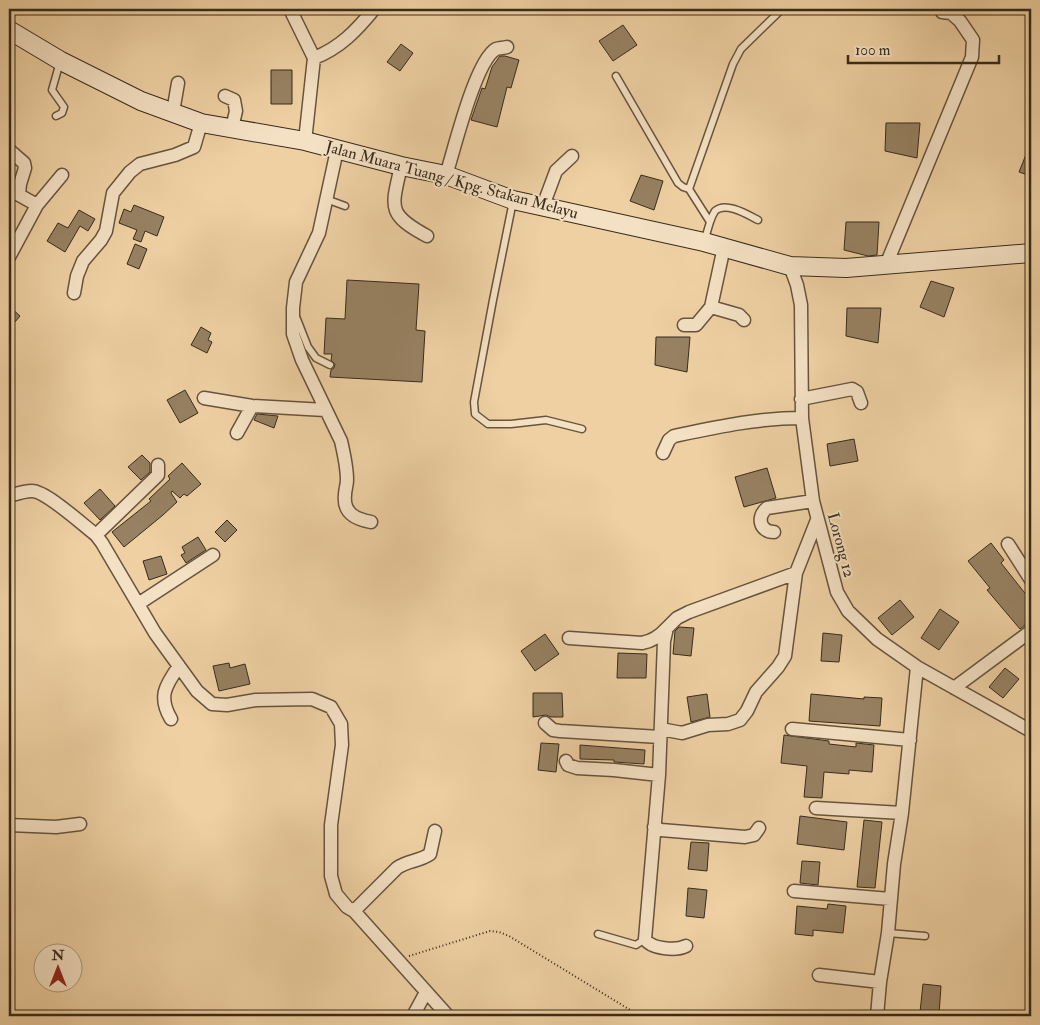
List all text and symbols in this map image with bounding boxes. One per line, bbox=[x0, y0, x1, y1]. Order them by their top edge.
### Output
scale bar bbox=[848, 32, 999, 64]
text: 100 m bbox=[855, 41, 891, 60]
street label: Jalan Muara Tuang / Kpg. Stakan Melayu bbox=[322, 136, 580, 224]
street label: Lorong 12 bbox=[823, 510, 859, 580]
north arrow bbox=[32, 942, 82, 992]
text: N bbox=[51, 947, 65, 964]

